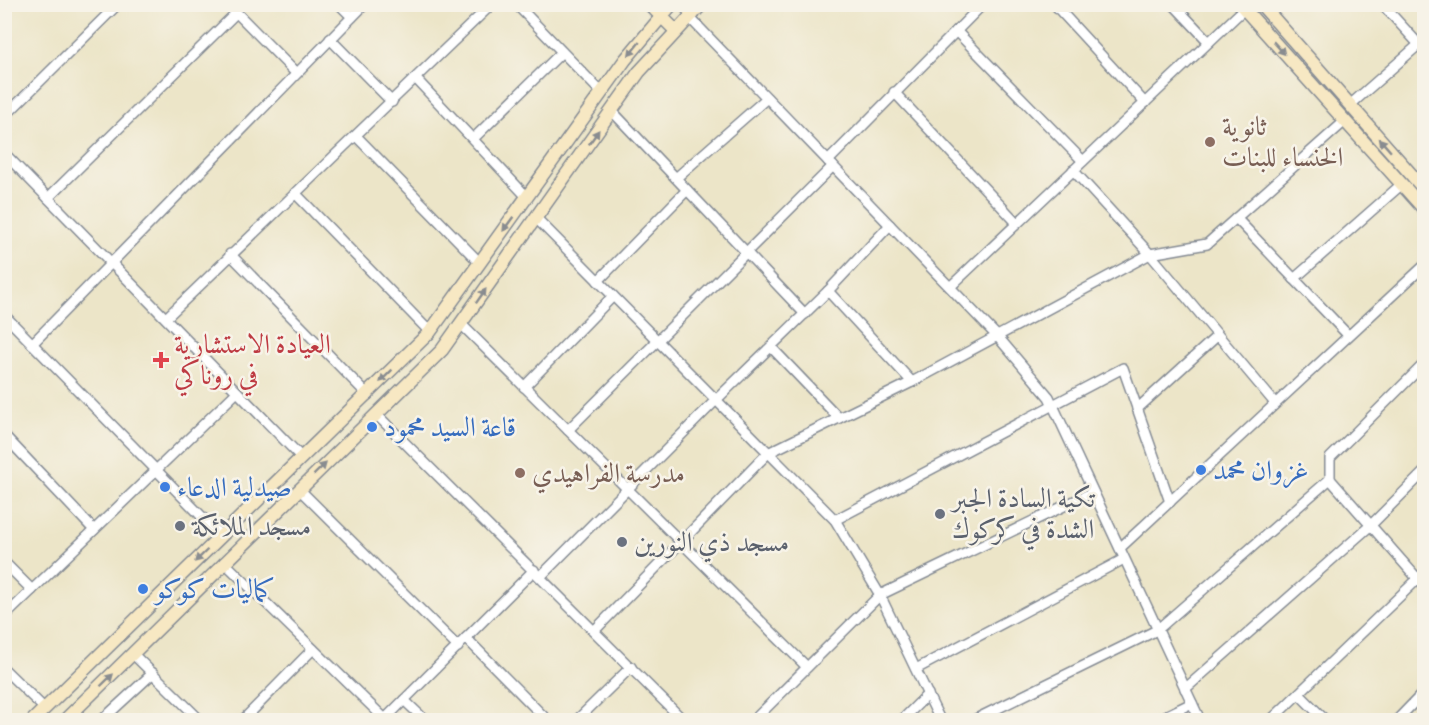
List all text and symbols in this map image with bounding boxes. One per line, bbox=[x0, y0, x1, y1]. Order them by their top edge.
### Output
one-way arrow bbox=[1272, 40, 1285, 55]
one-way arrow bbox=[629, 42, 641, 57]
place label: ثانوية الخنساء للبنات bbox=[1222, 108, 1343, 174]
one-way arrow bbox=[588, 129, 600, 145]
marker: ثانوية الخنساء للبنات bbox=[1203, 135, 1217, 149]
one-way arrow bbox=[1379, 138, 1392, 153]
one-way arrow bbox=[502, 216, 514, 232]
one-way arrow bbox=[475, 288, 487, 304]
place label: العيادة الاستشارية في روناكي bbox=[174, 326, 331, 397]
marker: العيادة الاستشارية في روناكي bbox=[152, 351, 170, 369]
one-way arrow bbox=[380, 369, 394, 383]
place label: قاعة السيد محمود bbox=[384, 409, 516, 444]
marker: قاعة السيد محمود bbox=[365, 420, 379, 434]
place label: غزوان محمد bbox=[1213, 452, 1309, 489]
place label: مدرسة الفراهيدي bbox=[532, 455, 685, 494]
one-way arrow bbox=[312, 462, 326, 476]
marker: غزوان محمد bbox=[1194, 463, 1208, 477]
marker: مدرسة الفراهيدي bbox=[513, 466, 527, 480]
place label: صيدلية الدعاء bbox=[177, 469, 292, 504]
marker: صيدلية الدعاء bbox=[158, 480, 172, 494]
place label: تكية السادة الجبر الشدة في كركوك bbox=[949, 480, 1096, 551]
marker: تكية السادة الجبر الشدة في كركوك bbox=[933, 507, 947, 521]
place label: مسجد الملائكة bbox=[190, 508, 311, 543]
marker: مسجد الملائكة bbox=[173, 519, 187, 533]
place label: مسجد ذي النورين bbox=[634, 524, 789, 563]
marker: مسجد ذي النورين bbox=[615, 535, 629, 549]
one-way arrow bbox=[195, 548, 209, 562]
place label: كماليات كوكو bbox=[152, 571, 275, 606]
marker: كماليات كوكو bbox=[136, 582, 150, 596]
one-way arrow bbox=[100, 673, 115, 687]

